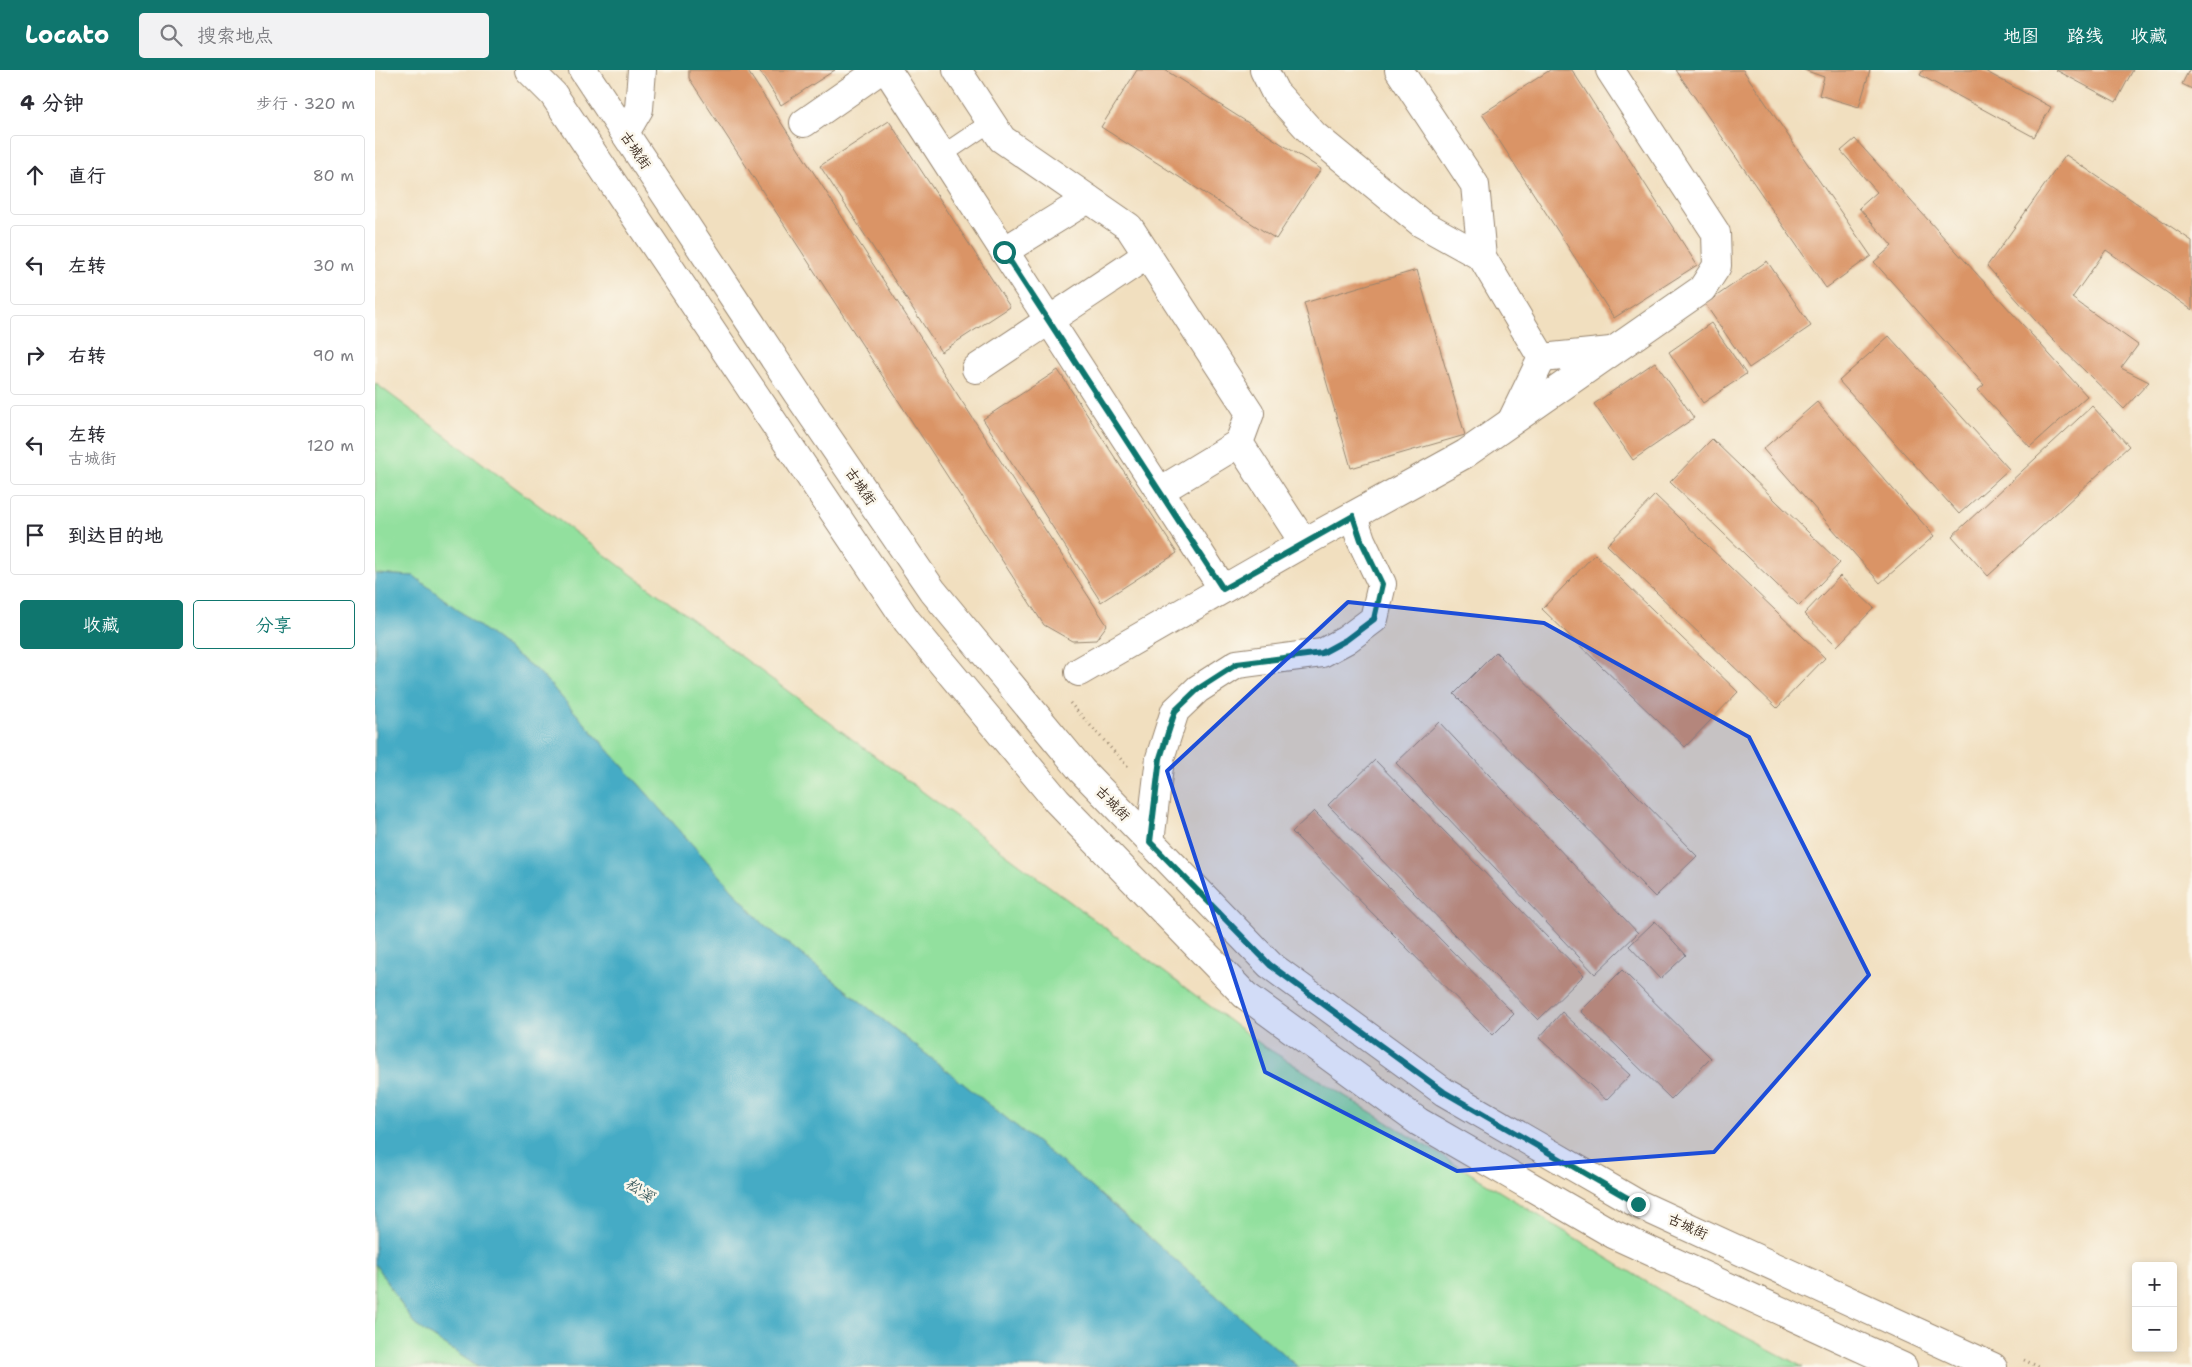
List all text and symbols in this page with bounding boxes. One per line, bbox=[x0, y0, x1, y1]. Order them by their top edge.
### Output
search box bbox=[139, 13, 489, 58]
text: Locato bbox=[25, 19, 109, 51]
icon: search bbox=[157, 21, 185, 49]
text: 搜索地点 bbox=[197, 23, 273, 48]
text: 地图 bbox=[2003, 24, 2039, 48]
text: 路线 bbox=[2067, 24, 2103, 48]
text: 收藏 bbox=[2131, 24, 2167, 48]
text: 4 分钟 bbox=[20, 89, 84, 117]
text: 步行 · 320 m bbox=[256, 93, 355, 114]
street label: 古城街 bbox=[617, 128, 655, 172]
icon: ahead bbox=[21, 161, 49, 189]
text: 直行 bbox=[68, 163, 106, 188]
text: 80 m bbox=[313, 165, 354, 186]
route start bbox=[993, 241, 1016, 264]
icon: left bbox=[21, 251, 49, 279]
text: 左转 bbox=[68, 253, 106, 278]
text: 30 m bbox=[313, 255, 354, 276]
icon: right bbox=[21, 341, 49, 369]
text: 右转 bbox=[68, 343, 106, 368]
text: 90 m bbox=[313, 345, 354, 366]
text: 左转 bbox=[68, 422, 106, 447]
icon: left bbox=[21, 431, 49, 459]
text: 120 m bbox=[307, 435, 354, 456]
text: 古城街 bbox=[68, 448, 116, 469]
street label: 古城街 bbox=[842, 464, 880, 508]
icon: arrive bbox=[21, 521, 49, 549]
text: 到达目的地 bbox=[68, 523, 163, 548]
button: 收藏 bbox=[20, 600, 183, 649]
button: 分享 bbox=[193, 600, 355, 649]
street label: 古城街 bbox=[1092, 782, 1134, 824]
water label: 松溪 bbox=[622, 1173, 659, 1207]
route end bbox=[1627, 1193, 1650, 1216]
street label: 古城街 bbox=[1665, 1209, 1711, 1243]
map controls bbox=[2132, 1262, 2177, 1352]
button: + bbox=[2132, 1262, 2177, 1307]
button: − bbox=[2132, 1307, 2177, 1352]

